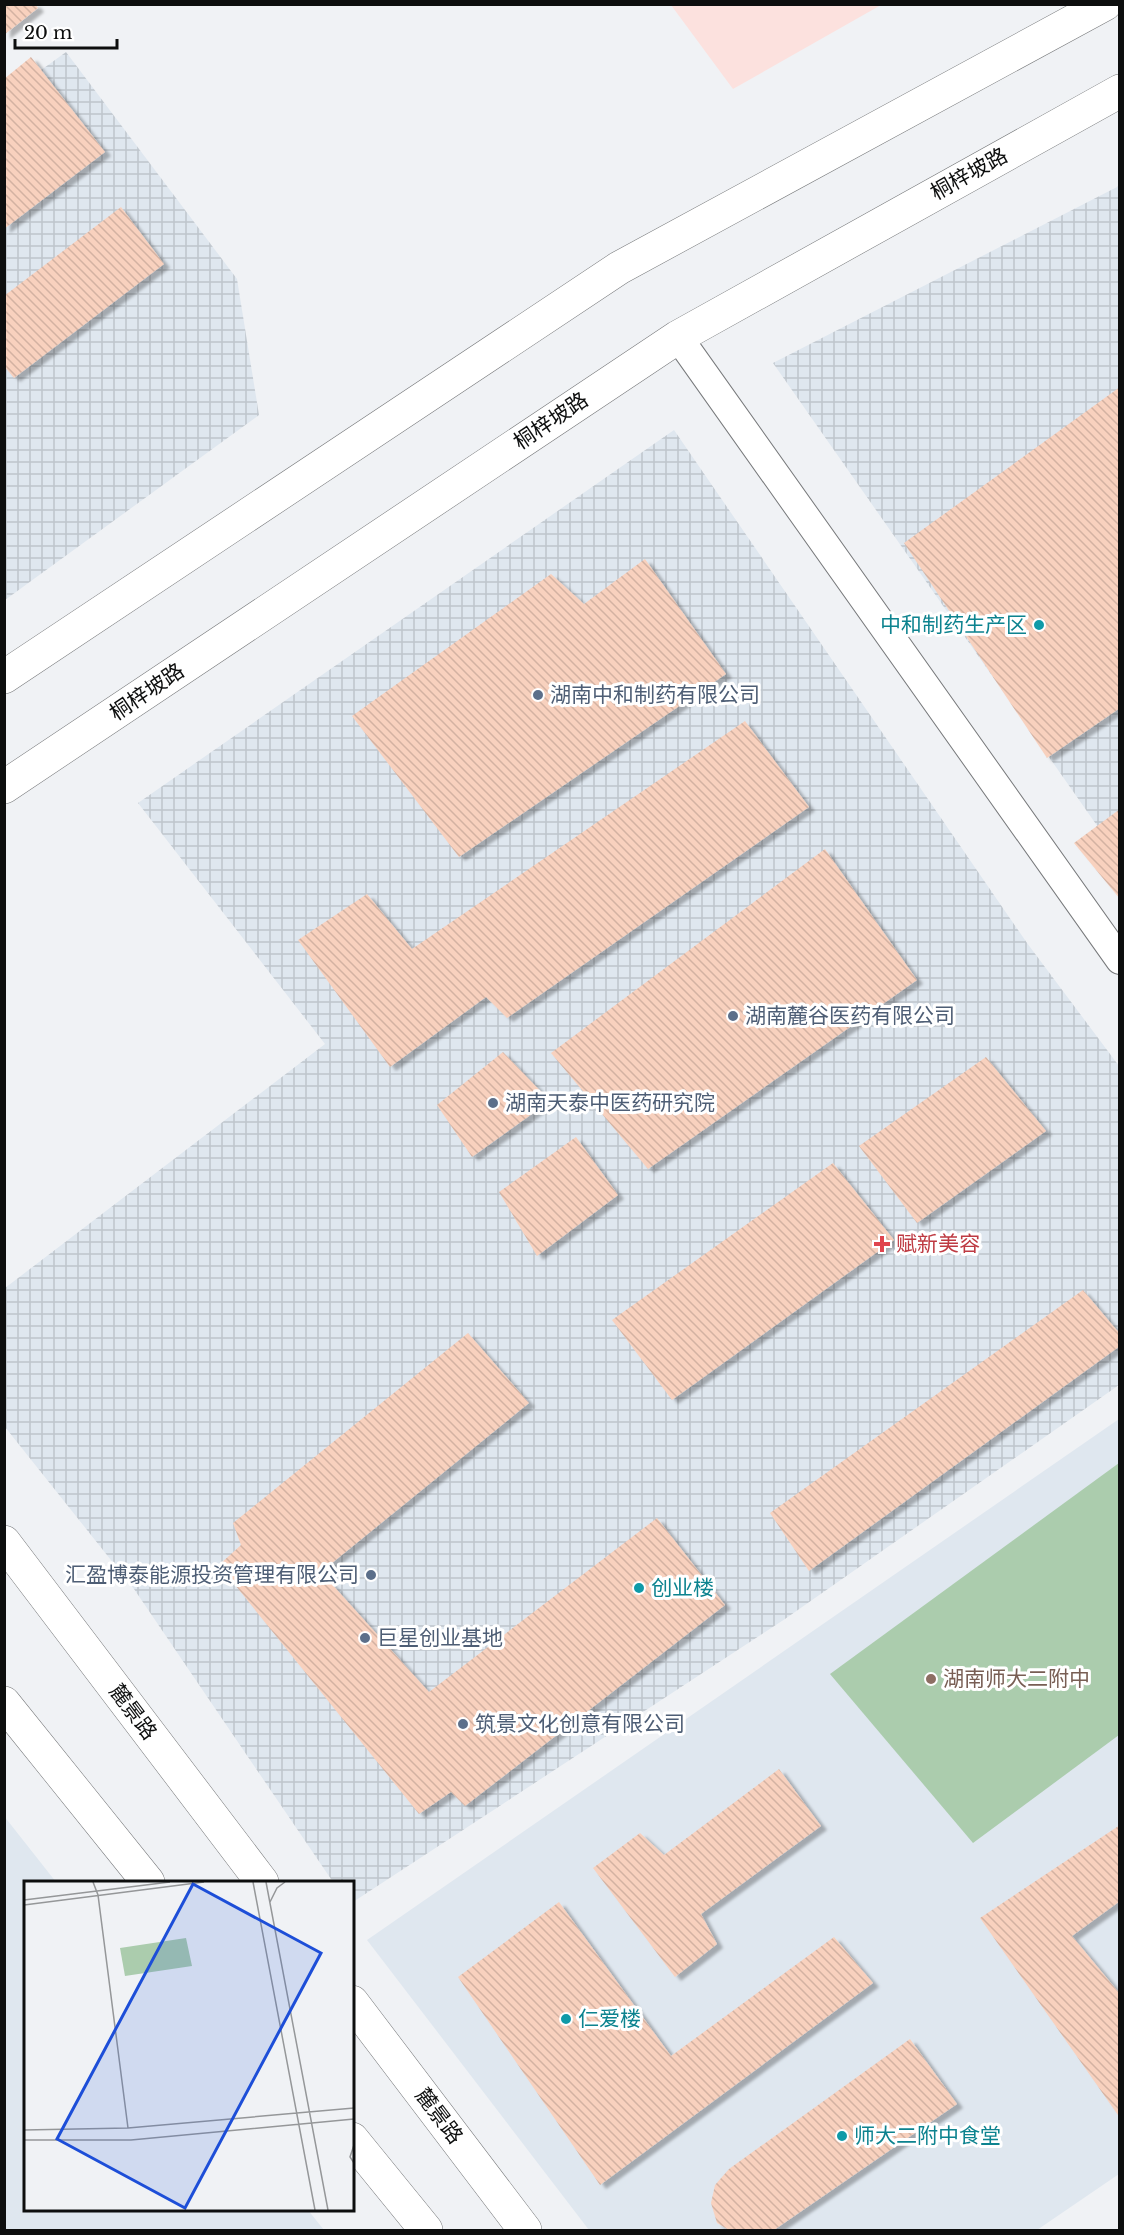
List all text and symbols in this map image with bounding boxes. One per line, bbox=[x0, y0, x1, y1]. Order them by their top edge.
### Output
scale bar bbox=[15, 12, 117, 50]
text: 20 m bbox=[24, 22, 72, 44]
street label: 桐梓坡路 bbox=[926, 142, 1012, 206]
street label: 桐梓坡路 bbox=[509, 387, 593, 455]
place label: 中和制药生产区 bbox=[880, 612, 1027, 638]
marker: 中和制药生产区 bbox=[1032, 618, 1046, 632]
street label: 桐梓坡路 bbox=[105, 658, 189, 726]
place label: 湖南中和制药有限公司 bbox=[550, 682, 760, 708]
marker: 湖南中和制药有限公司 bbox=[531, 688, 545, 702]
place label: 湖南麓谷医药有限公司 bbox=[745, 1003, 955, 1029]
marker: 湖南麓谷医药有限公司 bbox=[726, 1009, 740, 1023]
place label: 湖南天泰中医药研究院 bbox=[505, 1090, 715, 1116]
marker: 湖南天泰中医药研究院 bbox=[486, 1096, 500, 1110]
place label: 赋新美容 bbox=[896, 1231, 980, 1257]
marker: 赋新美容 bbox=[873, 1235, 891, 1253]
place label: 汇盈博泰能源投资管理有限公司 bbox=[65, 1562, 359, 1588]
marker: 汇盈博泰能源投资管理有限公司 bbox=[364, 1568, 378, 1582]
place label: 创业楼 bbox=[651, 1575, 714, 1601]
marker: 创业楼 bbox=[632, 1581, 646, 1595]
place label: 巨星创业基地 bbox=[377, 1625, 503, 1651]
marker: 巨星创业基地 bbox=[358, 1631, 372, 1645]
place label: 湖南师大二附中 bbox=[943, 1666, 1090, 1692]
marker: 湖南师大二附中 bbox=[924, 1672, 938, 1686]
street label: 麓景路 bbox=[104, 1679, 162, 1745]
place label: 筑景文化创意有限公司 bbox=[475, 1711, 685, 1737]
marker: 筑景文化创意有限公司 bbox=[456, 1717, 470, 1731]
inset map bbox=[24, 1881, 354, 2211]
place label: 仁爱楼 bbox=[578, 2006, 641, 2032]
marker: 仁爱楼 bbox=[559, 2012, 573, 2026]
street label: 麓景路 bbox=[410, 2083, 468, 2149]
place label: 师大二附中食堂 bbox=[854, 2123, 1001, 2149]
marker: 师大二附中食堂 bbox=[835, 2129, 849, 2143]

